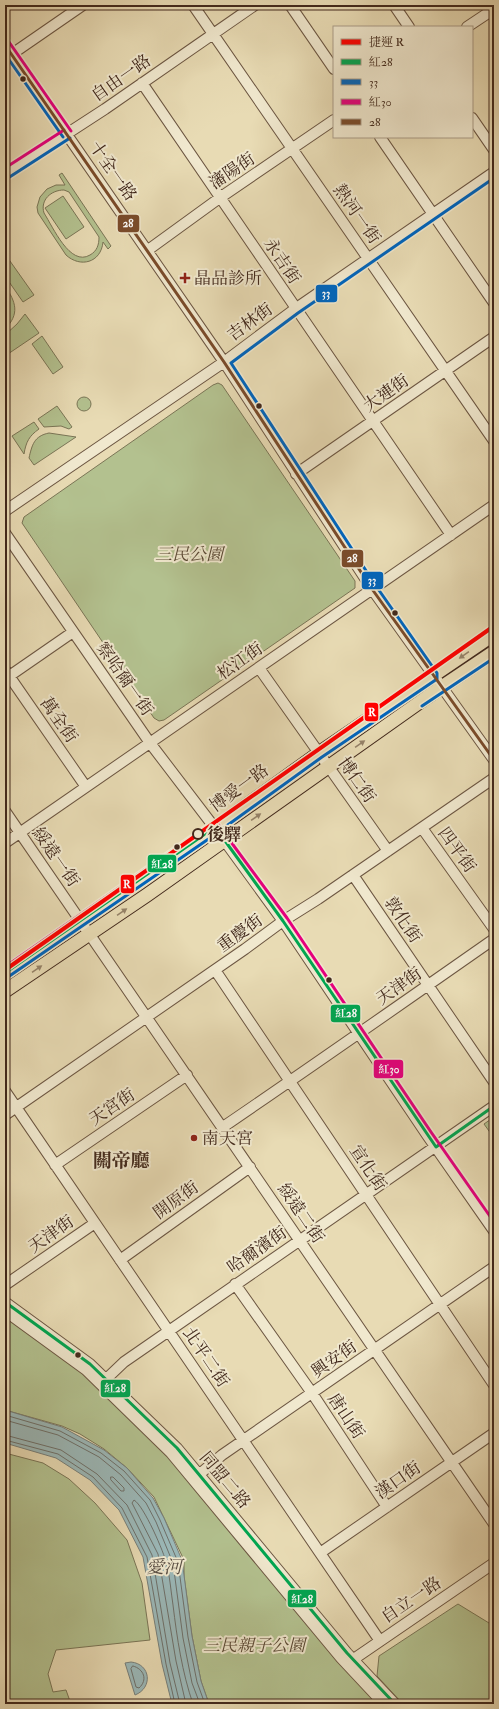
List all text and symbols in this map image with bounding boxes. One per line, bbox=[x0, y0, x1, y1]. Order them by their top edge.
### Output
legend bbox=[333, 26, 473, 138]
text: 捷運 R bbox=[369, 35, 405, 50]
street label: 自由一路 bbox=[87, 50, 155, 106]
text: 紅28 bbox=[369, 55, 393, 70]
unlabelled marker bbox=[18, 74, 28, 84]
text: 33 bbox=[369, 75, 378, 90]
text: 紅30 bbox=[369, 95, 392, 110]
text: 28 bbox=[369, 115, 381, 130]
street label: 十全一路 bbox=[85, 137, 141, 205]
street label: 瀋陽街 bbox=[205, 148, 259, 194]
street label: 熱河一街 bbox=[329, 180, 385, 248]
line badge: 28 bbox=[117, 214, 140, 233]
text: 28 bbox=[123, 217, 134, 230]
street label: 永吉街 bbox=[259, 234, 305, 288]
place label: 晶品診所 bbox=[194, 268, 262, 289]
marker: 晶品診所 bbox=[179, 272, 191, 284]
line badge: 33 bbox=[315, 284, 338, 303]
text: 33 bbox=[322, 287, 330, 300]
street label: 吉林街 bbox=[223, 299, 277, 345]
street label: 大連街 bbox=[359, 370, 413, 416]
unlabelled marker bbox=[254, 401, 264, 411]
park label: 三民公園 bbox=[155, 544, 226, 565]
line badge: 28 bbox=[341, 549, 364, 568]
text: 28 bbox=[347, 552, 358, 565]
line badge: 33 bbox=[361, 571, 384, 590]
text: 33 bbox=[368, 574, 376, 587]
unlabelled marker bbox=[390, 608, 400, 618]
street label: 察哈爾一街 bbox=[92, 638, 158, 720]
street label: 松江街 bbox=[213, 638, 267, 684]
one-way arrow bbox=[458, 651, 469, 659]
street label: 萬全街 bbox=[36, 693, 82, 747]
line badge: R bbox=[364, 702, 379, 722]
text: R bbox=[368, 706, 377, 719]
one-way arrow bbox=[355, 740, 366, 748]
street label: 博仁街 bbox=[334, 753, 380, 807]
street label: 博愛一路 bbox=[205, 760, 273, 816]
one-way arrow bbox=[251, 813, 261, 821]
street label: 綏遠一街 bbox=[28, 823, 84, 891]
street label: 四平街 bbox=[434, 823, 480, 877]
place label: 後驛 bbox=[207, 824, 241, 845]
marker: 後驛 bbox=[192, 828, 204, 840]
unlabelled marker bbox=[172, 842, 182, 852]
line badge: 紅28 bbox=[147, 854, 177, 873]
text: 紅28 bbox=[151, 858, 174, 871]
line badge: R bbox=[120, 874, 135, 894]
text: R bbox=[123, 878, 132, 891]
street label: 敦化街 bbox=[380, 893, 426, 947]
one-way arrow bbox=[117, 908, 127, 916]
street label: 重慶街 bbox=[213, 910, 267, 956]
street label: 天津街 bbox=[372, 963, 426, 1009]
one-way arrow bbox=[32, 965, 42, 973]
unlabelled marker bbox=[324, 975, 334, 985]
line badge: 紅28 bbox=[330, 1004, 361, 1023]
text: 紅28 bbox=[335, 1007, 358, 1020]
line badge: 紅30 bbox=[373, 1059, 404, 1079]
text: 紅30 bbox=[379, 1063, 400, 1076]
street label: 天宮街 bbox=[85, 1084, 139, 1130]
place label: 南天宮 bbox=[202, 1128, 253, 1149]
marker: 南天宮 bbox=[189, 1133, 199, 1143]
street label: 宣化街 bbox=[345, 1141, 391, 1195]
district label: 關帝廳 bbox=[92, 1149, 150, 1173]
street label: 開原街 bbox=[149, 1177, 203, 1223]
street label: 綏遠二街 bbox=[273, 1179, 329, 1247]
street label: 天津街 bbox=[24, 1211, 78, 1257]
street label: 哈爾濱街 bbox=[223, 1222, 291, 1278]
street label: 北平二街 bbox=[178, 1323, 234, 1391]
street label: 興安街 bbox=[307, 1336, 361, 1382]
unlabelled marker bbox=[73, 1350, 83, 1360]
line badge: 紅28 bbox=[100, 1379, 131, 1398]
text: 紅28 bbox=[104, 1382, 127, 1395]
street label: 唐山街 bbox=[323, 1389, 369, 1443]
street label: 同盟二路 bbox=[195, 1447, 255, 1513]
street label: 漢口街 bbox=[371, 1457, 425, 1503]
water label: 愛河 bbox=[146, 1556, 185, 1579]
street label: 自立一路 bbox=[377, 1572, 445, 1628]
line badge: 紅28 bbox=[287, 1589, 317, 1608]
text: 紅28 bbox=[291, 1593, 314, 1606]
park label: 三民親子公園 bbox=[203, 1635, 308, 1656]

